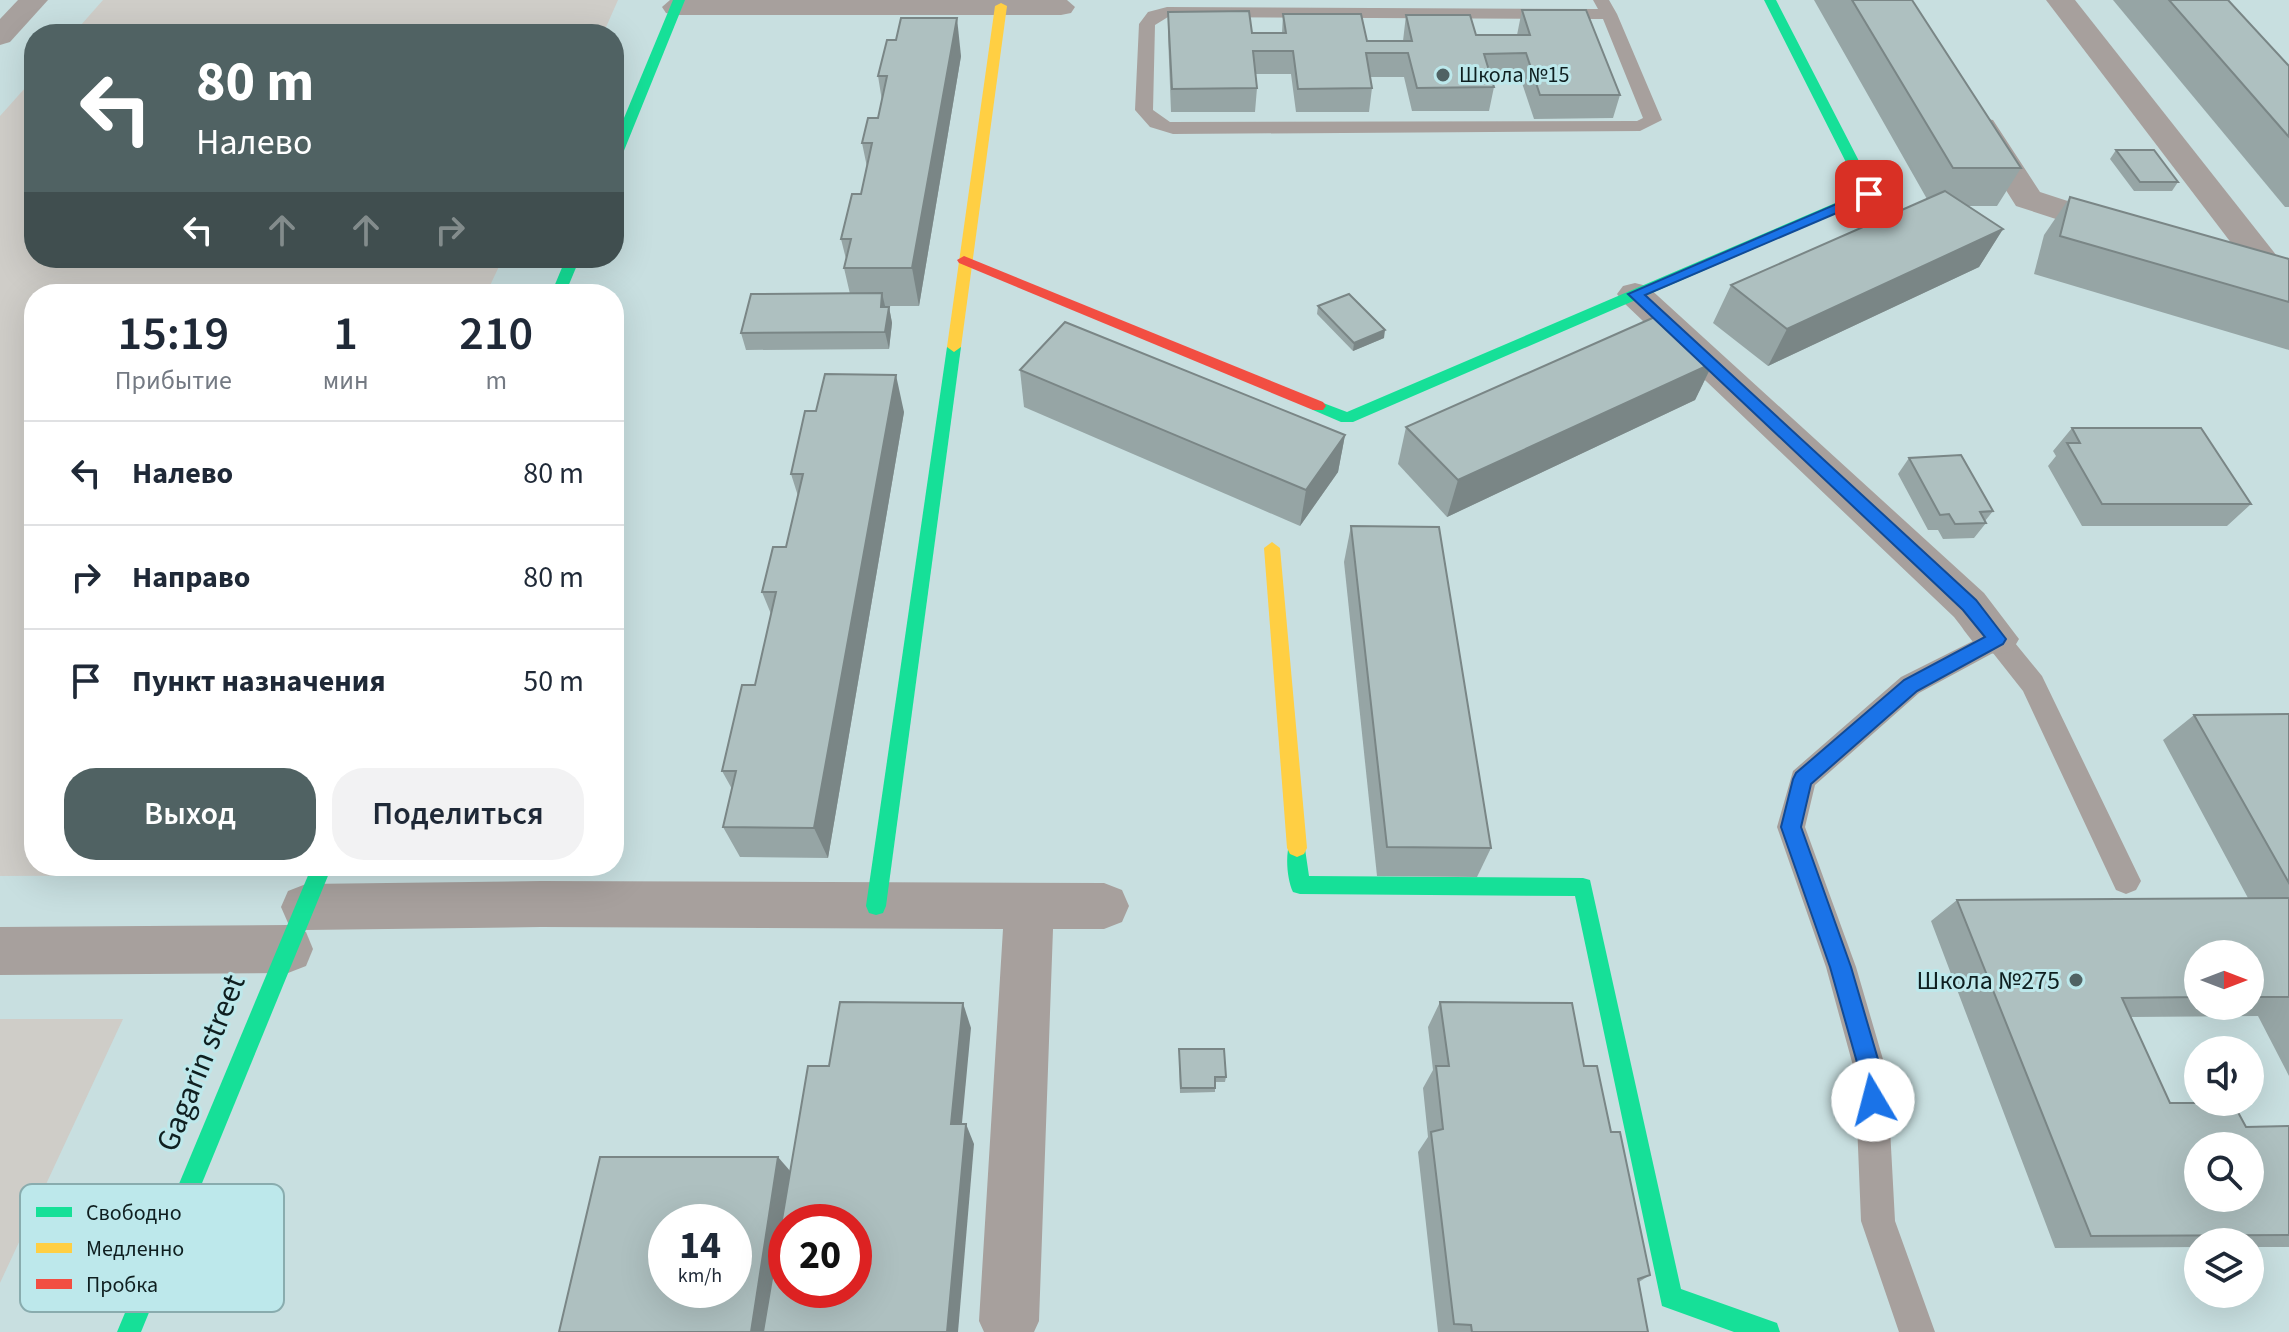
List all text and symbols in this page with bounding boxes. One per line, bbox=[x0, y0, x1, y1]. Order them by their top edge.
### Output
text: 80 m bbox=[196, 43, 314, 122]
icon: left bbox=[64, 56, 168, 160]
place label: Школа №15 bbox=[1459, 59, 1569, 91]
marker: Школа №15 bbox=[1434, 66, 1452, 84]
text: Налево bbox=[196, 117, 312, 168]
pin bbox=[1835, 160, 1903, 228]
icon: arrive bbox=[1847, 172, 1891, 216]
icon: left bbox=[176, 208, 220, 252]
icon: ahead bbox=[260, 208, 304, 252]
icon: ahead bbox=[344, 208, 388, 252]
icon: right bbox=[428, 208, 472, 252]
text: 15:19 bbox=[118, 300, 229, 368]
text: 1 bbox=[333, 300, 358, 368]
text: 210 bbox=[459, 300, 533, 368]
text: Прибытие bbox=[115, 362, 232, 399]
text: мин bbox=[323, 362, 369, 399]
text: m bbox=[485, 362, 507, 399]
icon: left bbox=[64, 451, 108, 495]
text: Налево bbox=[132, 452, 233, 495]
text: 80 m bbox=[523, 452, 584, 495]
icon: right bbox=[64, 555, 108, 599]
text: Направо bbox=[132, 556, 250, 599]
text: 80 m bbox=[523, 556, 584, 599]
icon: arrive bbox=[64, 659, 108, 703]
text: Пункт назначения bbox=[132, 660, 386, 703]
text: 50 m bbox=[523, 660, 584, 703]
button: Выход bbox=[64, 768, 316, 860]
button: Поделиться bbox=[332, 768, 584, 860]
north arrow bbox=[2184, 940, 2264, 1020]
map controls bbox=[2184, 940, 2264, 1308]
place label: Школа №275 bbox=[1917, 962, 2060, 999]
street label: Gagarin street bbox=[145, 967, 257, 1158]
marker: Школа №275 bbox=[2067, 971, 2085, 989]
button: sound bbox=[2184, 1036, 2264, 1116]
position arrow bbox=[1831, 1058, 1915, 1142]
button: search bbox=[2184, 1132, 2264, 1212]
legend bbox=[20, 1184, 284, 1312]
text: Свободно bbox=[86, 1197, 182, 1229]
speed limit sign: 20 bbox=[768, 1204, 872, 1308]
text: 14 bbox=[679, 1217, 721, 1274]
button: layers bbox=[2184, 1228, 2264, 1308]
text: Медленно bbox=[86, 1233, 184, 1265]
text: km/h bbox=[678, 1262, 722, 1290]
text: Пробка bbox=[86, 1269, 158, 1301]

